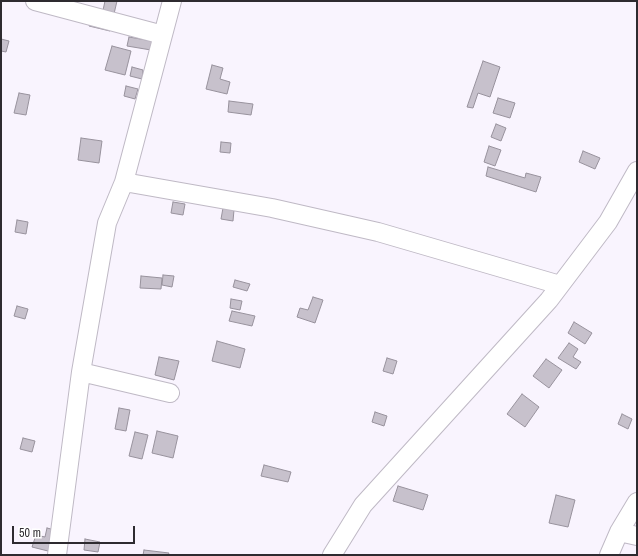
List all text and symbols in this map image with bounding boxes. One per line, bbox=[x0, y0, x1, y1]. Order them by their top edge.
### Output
scale bar bbox=[14, 518, 137, 544]
text: 50 m bbox=[19, 525, 41, 541]

